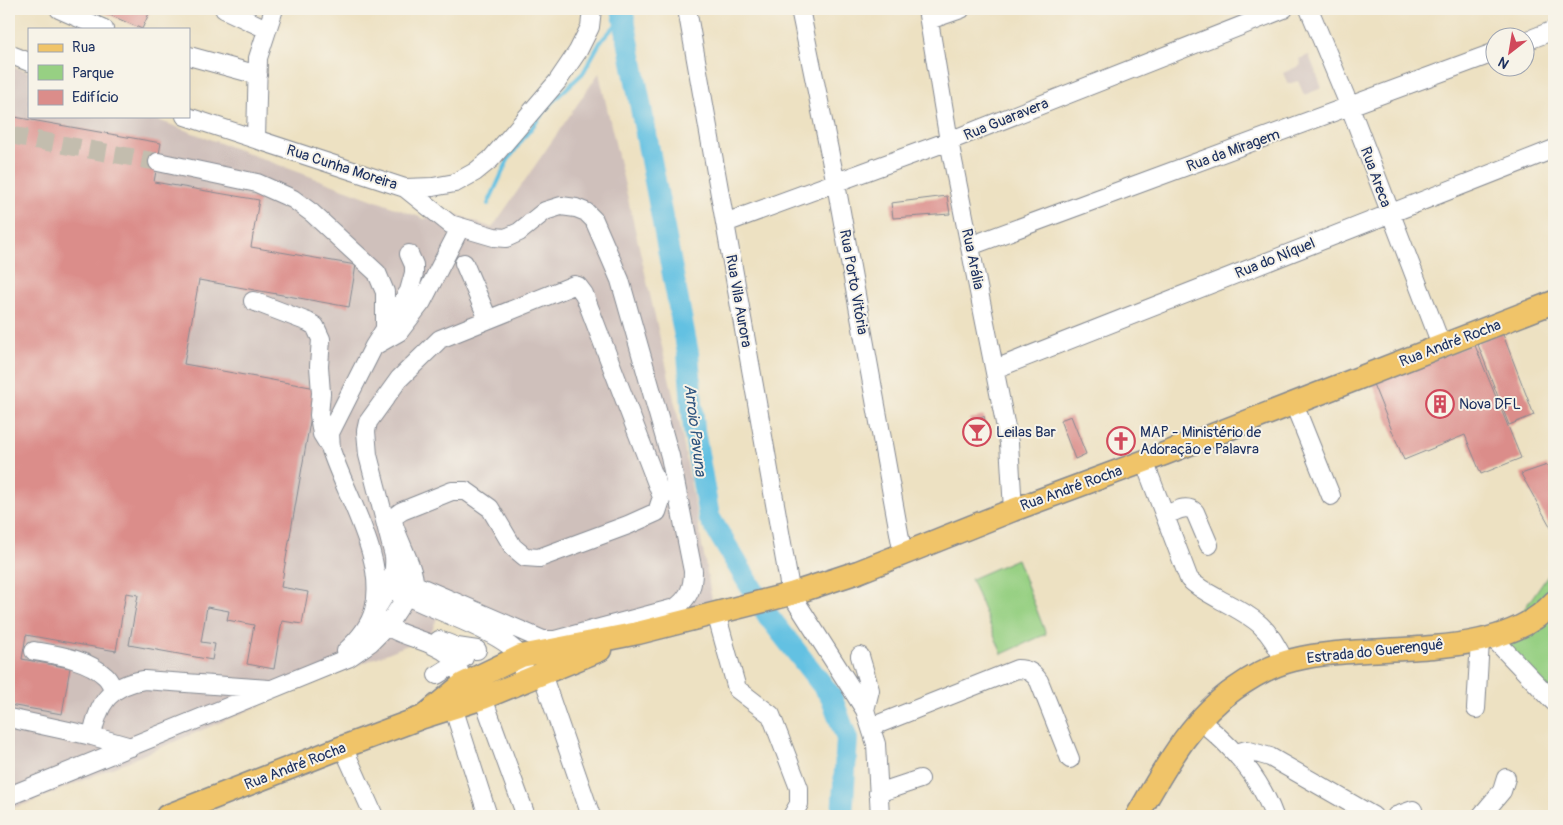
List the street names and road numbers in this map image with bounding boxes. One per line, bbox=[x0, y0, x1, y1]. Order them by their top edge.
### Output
street label: Rua Guaravera bbox=[961, 94, 1051, 145]
street label: Rua da Miragem bbox=[1184, 125, 1282, 176]
street label: Rua Cunha Moreira bbox=[284, 141, 400, 194]
street label: Rua Areca bbox=[1356, 144, 1395, 210]
street label: Rua Arália bbox=[957, 227, 988, 291]
street label: Rua Porto Vitória bbox=[835, 228, 872, 336]
street label: Rua do Níquel bbox=[1232, 234, 1318, 283]
street label: Rua Vila Aurora bbox=[721, 253, 756, 349]
street label: Rua André Rocha bbox=[1397, 315, 1504, 372]
street label: Rua André Rocha bbox=[1018, 461, 1125, 516]
street label: Estrada do Guerenguê bbox=[1306, 635, 1444, 668]
street label: Rua André Rocha bbox=[242, 738, 349, 795]

